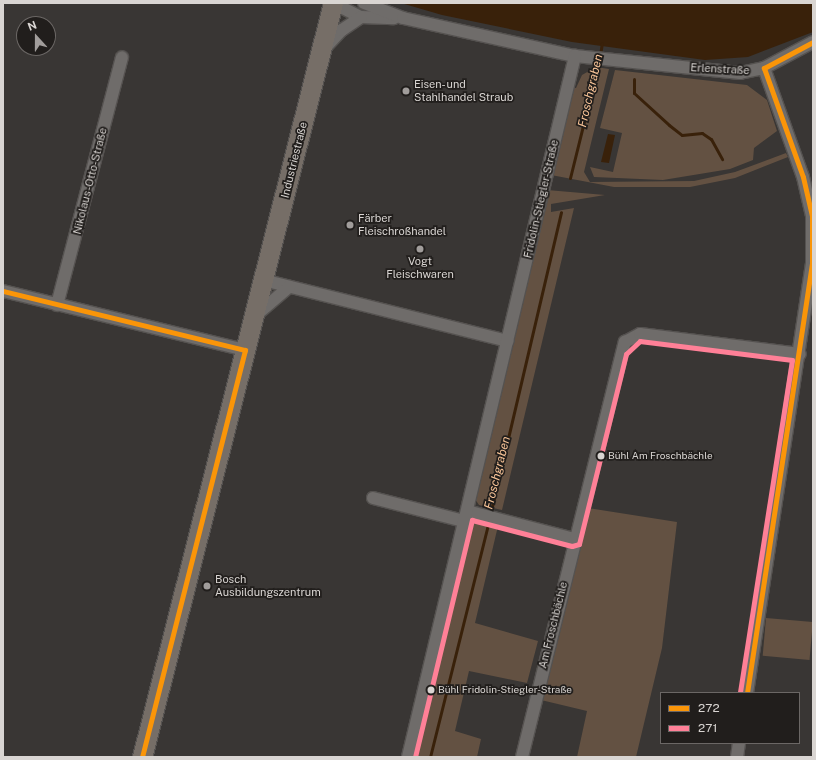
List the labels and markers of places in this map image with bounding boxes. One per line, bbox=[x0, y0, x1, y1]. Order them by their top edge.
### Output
place label: Eisen- und Stahlhandel Straub bbox=[414, 78, 513, 104]
marker: Eisen- und Stahlhandel Straub bbox=[401, 86, 411, 96]
place label: Färber Fleischroßhandel bbox=[358, 212, 446, 238]
marker: Färber Fleischroßhandel bbox=[345, 220, 355, 230]
marker: Vogt Fleischwaren bbox=[415, 244, 425, 254]
place label: Vogt Fleischwaren bbox=[386, 255, 454, 281]
place label: Bühl Am Froschbächle bbox=[608, 450, 713, 462]
marker: Bühl Am Froschbächle bbox=[596, 451, 606, 461]
place label: Bosch Ausbildungszentrum bbox=[215, 573, 321, 599]
marker: Bosch Ausbildungszentrum bbox=[202, 581, 212, 591]
place label: Bühl Fridolin-Stiegler-Straße bbox=[438, 684, 572, 696]
marker: Bühl Fridolin-Stiegler-Straße bbox=[426, 685, 436, 695]

